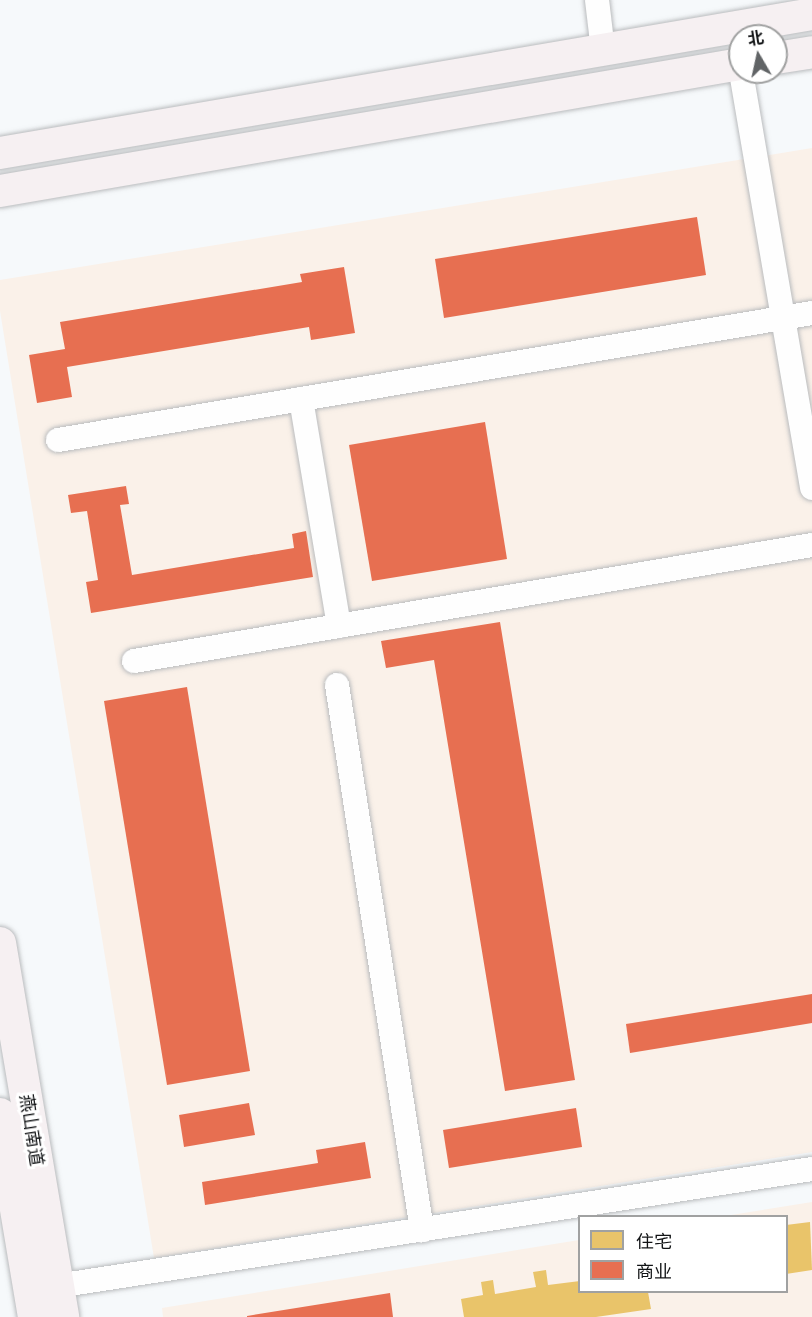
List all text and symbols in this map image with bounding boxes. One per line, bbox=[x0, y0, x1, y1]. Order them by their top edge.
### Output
north arrow bbox=[728, 24, 788, 84]
text: 北 bbox=[746, 26, 765, 50]
street label: 燕山南道 bbox=[15, 1093, 47, 1167]
legend bbox=[578, 1215, 788, 1293]
text: 住宅 bbox=[636, 1229, 672, 1254]
text: 商业 bbox=[636, 1259, 672, 1284]

